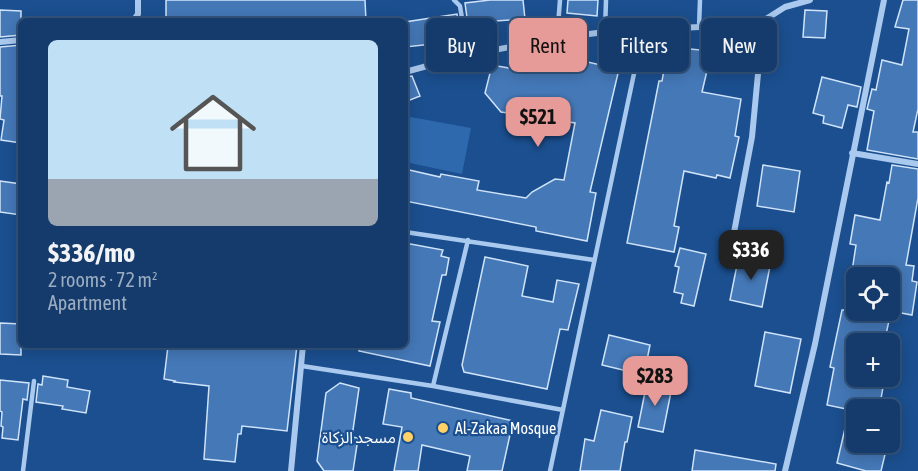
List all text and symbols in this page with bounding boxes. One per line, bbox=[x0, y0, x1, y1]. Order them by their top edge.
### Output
chip: Buy bbox=[426, 18, 497, 72]
chip: Rent bbox=[509, 18, 587, 72]
chip: Filters bbox=[599, 18, 689, 72]
chip: New bbox=[701, 18, 777, 72]
icon: home bbox=[159, 79, 267, 187]
pin: $521 bbox=[502, 97, 574, 148]
text: $521 bbox=[520, 105, 556, 128]
pin: $336 bbox=[715, 230, 787, 281]
text: $336/mo bbox=[48, 238, 135, 268]
text: $336 bbox=[733, 238, 769, 261]
map controls bbox=[846, 267, 900, 453]
button: locate bbox=[846, 267, 900, 321]
text: 2 rooms · 72 m² bbox=[48, 268, 158, 291]
text: Apartment bbox=[48, 291, 127, 314]
button: + bbox=[846, 333, 900, 387]
pin: $283 bbox=[619, 356, 691, 407]
text: $283 bbox=[637, 364, 673, 387]
button: − bbox=[846, 399, 900, 453]
place label: Al-Zakaa Mosque bbox=[455, 419, 556, 438]
marker: Al-Zakaa Mosque bbox=[436, 421, 450, 435]
place label: مسجد الزكاة bbox=[322, 428, 396, 447]
marker: مسجد الزكاة bbox=[401, 430, 415, 444]

